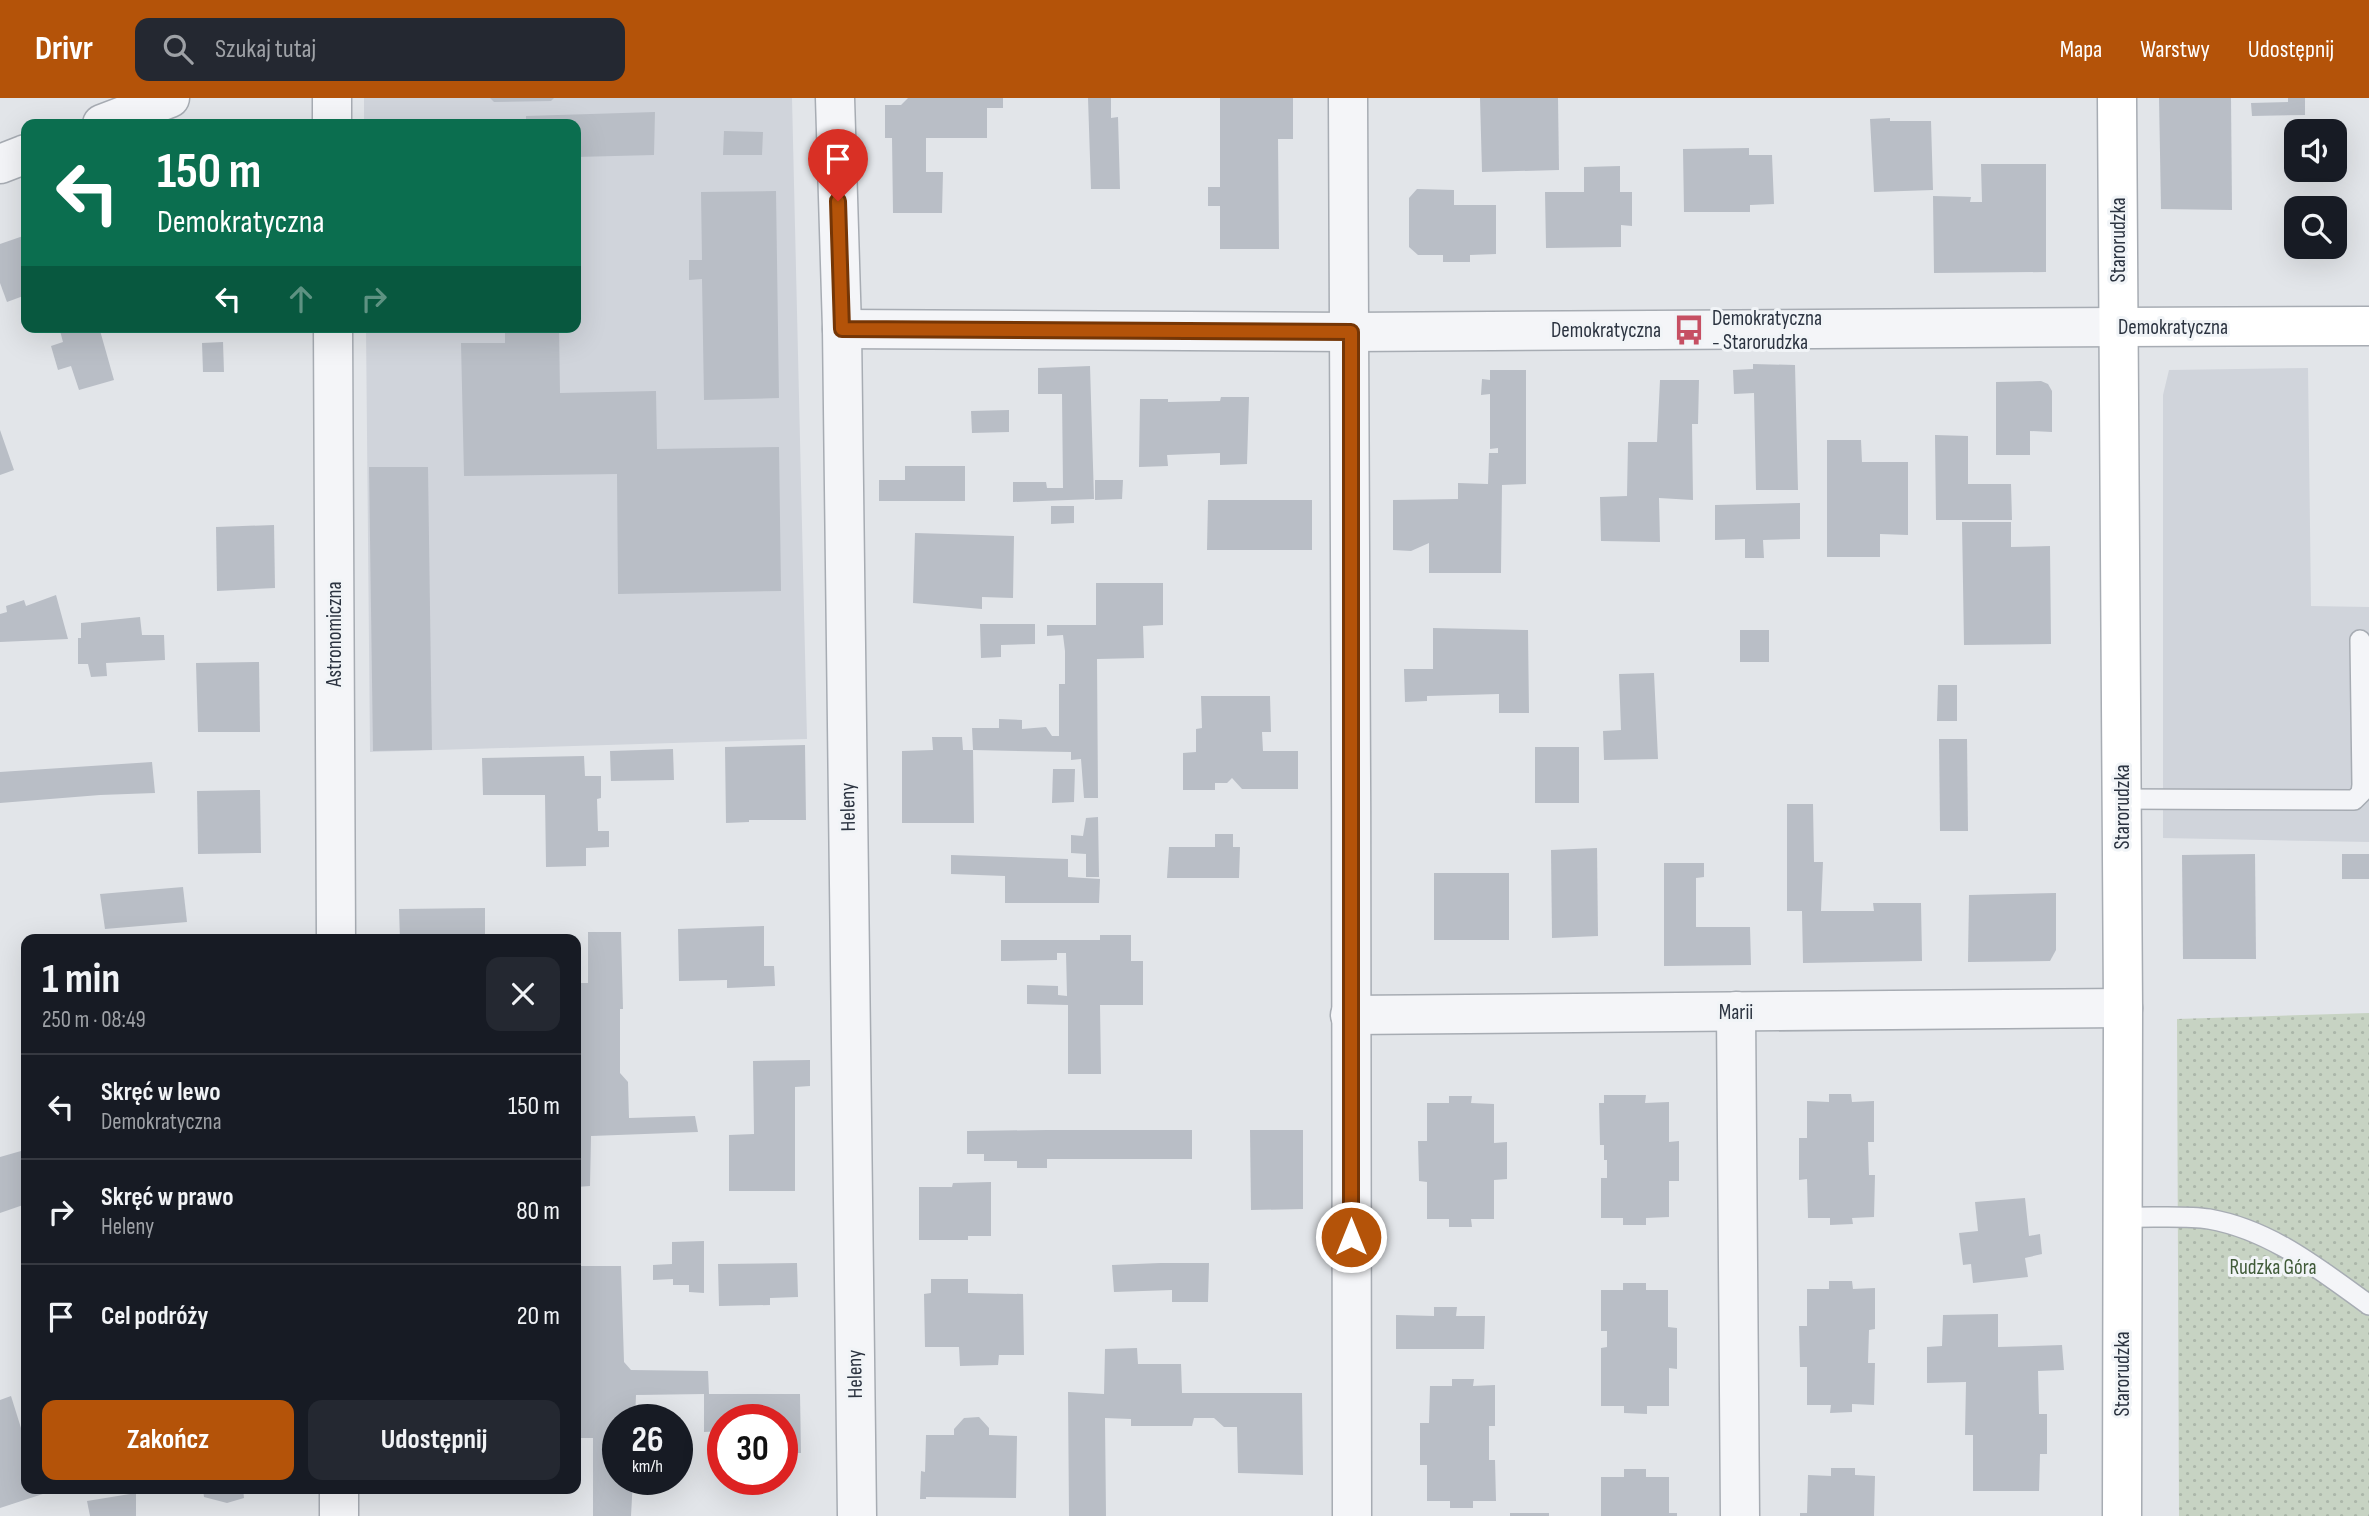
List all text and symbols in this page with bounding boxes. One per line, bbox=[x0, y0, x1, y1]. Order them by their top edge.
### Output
search box bbox=[135, 18, 625, 81]
text: Drivr bbox=[35, 29, 93, 69]
icon: search bbox=[159, 30, 197, 68]
text: Szukaj tutaj bbox=[215, 34, 316, 65]
text: Mapa bbox=[2060, 35, 2102, 64]
text: Warstwy bbox=[2140, 35, 2210, 64]
text: Udostępnij bbox=[2248, 35, 2334, 64]
map controls bbox=[2284, 119, 2347, 259]
button: sound bbox=[2284, 119, 2347, 182]
pin bbox=[808, 129, 868, 201]
icon: arrive bbox=[819, 140, 857, 178]
text: 150 m bbox=[157, 143, 261, 202]
icon: left bbox=[42, 147, 133, 238]
button: search bbox=[2284, 196, 2347, 259]
street label: Starorudzka bbox=[2106, 198, 2131, 283]
text: Demokratyczna bbox=[157, 203, 325, 242]
icon: left bbox=[209, 280, 247, 318]
icon: ahead bbox=[282, 280, 320, 318]
icon: right bbox=[355, 280, 393, 318]
place label: Demokratyczna - Starorudzka bbox=[1712, 306, 1822, 355]
bus stop icon: Demokratyczna - Starorudzka bbox=[1672, 313, 1706, 347]
street label: Demokratyczna bbox=[2118, 315, 2228, 340]
street label: Demokratyczna bbox=[1551, 318, 1661, 343]
street label: Astronomiczna bbox=[322, 581, 347, 688]
street label: Starorudzka bbox=[2110, 765, 2135, 850]
street label: Heleny bbox=[835, 783, 861, 831]
text: 1 min bbox=[42, 954, 120, 1005]
button: close bbox=[486, 957, 560, 1031]
street label: Marii bbox=[1719, 1000, 1753, 1025]
text: 250 m · 08:49 bbox=[42, 1006, 146, 1034]
text: Skręć w lewo bbox=[101, 1077, 221, 1108]
icon: left bbox=[42, 1088, 80, 1126]
text: 150 m bbox=[508, 1091, 560, 1122]
text: Demokratyczna bbox=[101, 1108, 222, 1136]
text: Skręć w prawo bbox=[101, 1182, 234, 1213]
icon: right bbox=[42, 1193, 80, 1231]
text: 80 m bbox=[516, 1196, 560, 1227]
position arrow bbox=[1314, 1200, 1388, 1274]
text: Heleny bbox=[101, 1213, 154, 1241]
park label: Rudzka Góra bbox=[2229, 1255, 2317, 1280]
icon: arrive bbox=[42, 1298, 80, 1336]
text: Cel podróży bbox=[101, 1301, 208, 1332]
text: 20 m bbox=[517, 1301, 560, 1332]
street label: Starorudzka bbox=[2110, 1332, 2135, 1417]
street label: Heleny bbox=[842, 1350, 868, 1398]
button: Zakończ bbox=[42, 1400, 294, 1480]
button: Udostępnij bbox=[308, 1400, 560, 1480]
speed limit sign: 30 bbox=[707, 1404, 798, 1495]
text: 26 bbox=[632, 1419, 663, 1462]
text: km/h bbox=[632, 1456, 663, 1477]

